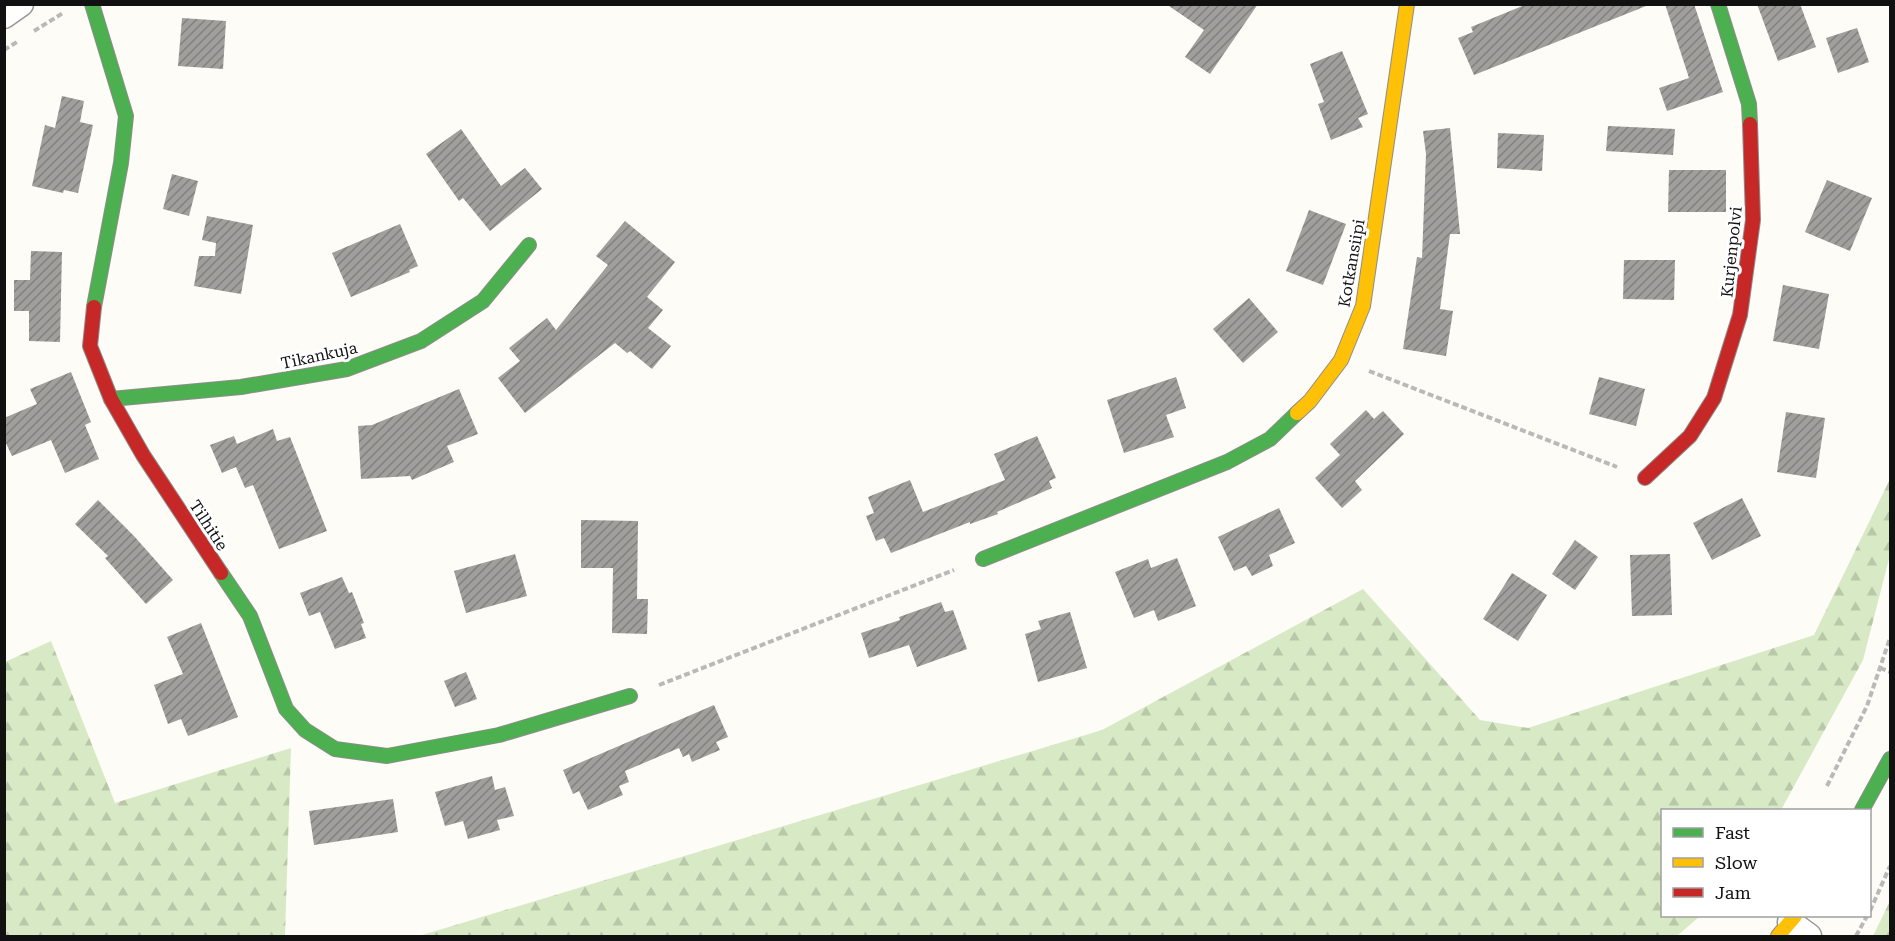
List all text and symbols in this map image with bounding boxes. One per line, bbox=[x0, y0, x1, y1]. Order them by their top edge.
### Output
street label: Kurjenpolvi bbox=[1717, 206, 1746, 298]
street label: Kotkansiipi bbox=[1334, 218, 1369, 309]
street label: Tikankuja bbox=[279, 338, 359, 373]
street label: Tilhitie bbox=[185, 497, 232, 554]
legend bbox=[1661, 809, 1871, 917]
text: Fast bbox=[1715, 822, 1750, 843]
text: Slow bbox=[1715, 852, 1757, 873]
text: Jam bbox=[1715, 882, 1751, 903]

